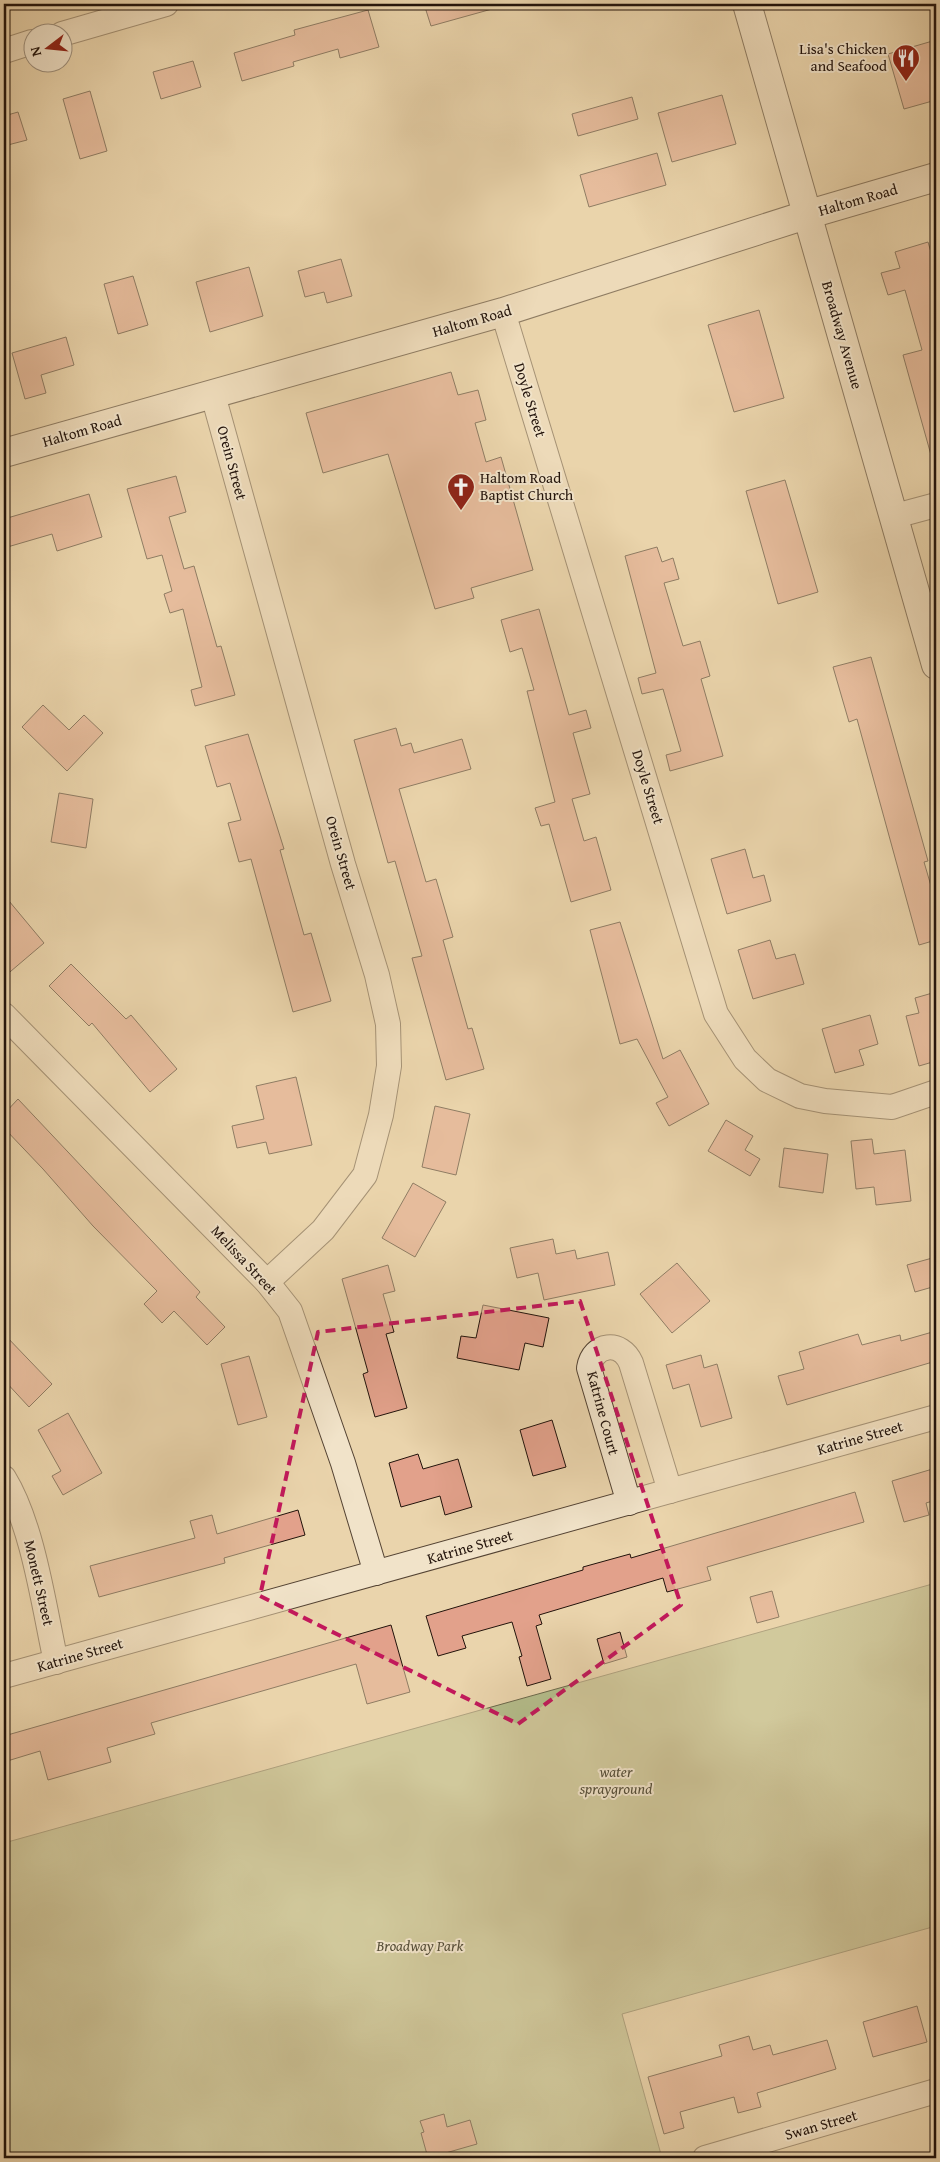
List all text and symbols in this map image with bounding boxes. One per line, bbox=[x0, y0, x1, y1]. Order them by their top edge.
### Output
north arrow bbox=[22, 22, 72, 72]
place label: Lisa's Chicken and Seafood bbox=[799, 38, 888, 76]
restaurant icon: Lisa's Chicken and Seafood bbox=[891, 43, 921, 82]
text: N bbox=[24, 44, 46, 59]
street label: Haltom Road bbox=[816, 178, 900, 221]
street label: Broadway Avenue bbox=[817, 278, 868, 391]
street label: Haltom Road bbox=[430, 299, 514, 342]
street label: Doyle Street bbox=[509, 360, 552, 440]
street label: Haltom Road bbox=[40, 409, 124, 452]
street label: Orein Street bbox=[213, 423, 253, 503]
place label: Haltom Road Baptist Church bbox=[480, 467, 574, 505]
church icon: Haltom Road Baptist Church bbox=[446, 472, 476, 511]
street label: Doyle Street bbox=[627, 747, 670, 827]
street label: Orein Street bbox=[321, 813, 362, 893]
street label: Melissa Street bbox=[207, 1220, 283, 1300]
street label: Katrine Court bbox=[582, 1369, 625, 1458]
street label: Katrine Street bbox=[814, 1415, 906, 1460]
street label: Katrine Street bbox=[424, 1524, 516, 1569]
street label: Monett Street bbox=[19, 1538, 60, 1628]
street label: Katrine Street bbox=[34, 1632, 126, 1677]
park label: water sprayground bbox=[579, 1761, 652, 1799]
park label: Broadway Park bbox=[376, 1935, 464, 1956]
street label: Swan Street bbox=[782, 2104, 860, 2145]

